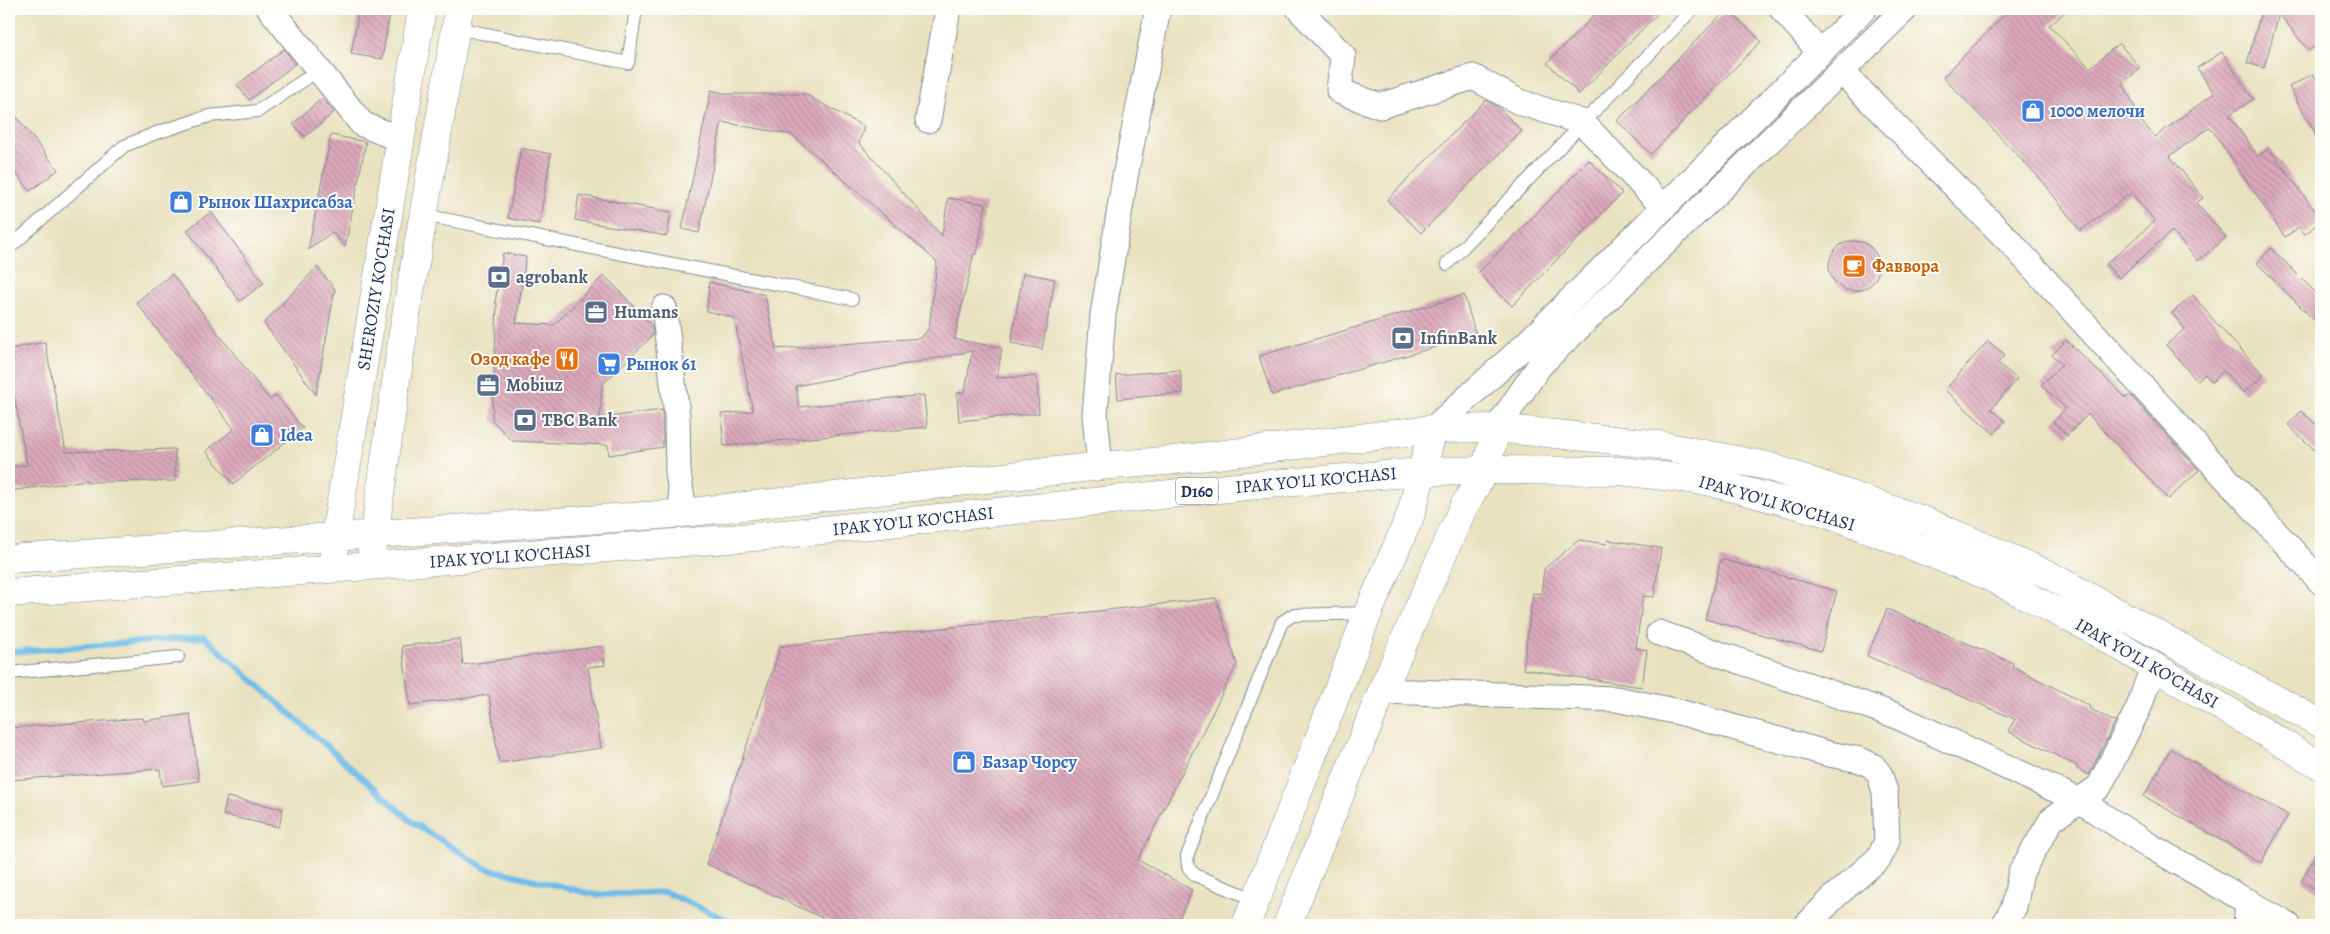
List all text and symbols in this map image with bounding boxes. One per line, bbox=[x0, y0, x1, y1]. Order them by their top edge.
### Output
shop icon: 1000 мелочи bbox=[2020, 98, 2046, 124]
place label: 1000 мелочи bbox=[2050, 99, 2146, 123]
shop icon: Рынок Шахрисабза bbox=[168, 189, 194, 215]
place label: Рынок Шахрисабза bbox=[198, 190, 353, 214]
street label: SHEROZIY KO'CHASI bbox=[351, 206, 401, 372]
cafe icon: Фаввора bbox=[1841, 253, 1867, 279]
place label: Фаввора bbox=[1872, 254, 1939, 278]
bank icon: agrobank bbox=[486, 264, 512, 290]
place label: agrobank bbox=[516, 265, 588, 289]
office icon: Humans bbox=[583, 299, 609, 325]
place label: Humans bbox=[614, 300, 678, 324]
bank icon: InfinBank bbox=[1390, 325, 1416, 351]
place label: InfinBank bbox=[1420, 326, 1498, 350]
restaurant icon: Озод кафе bbox=[554, 346, 580, 372]
place label: Озод кафе bbox=[470, 347, 550, 371]
supermarket icon: Рынок 61 bbox=[596, 351, 622, 377]
place label: Рынок 61 bbox=[626, 352, 697, 376]
office icon: Mobiuz bbox=[475, 372, 501, 398]
place label: Mobiuz bbox=[506, 373, 563, 397]
bank icon: TBC Bank bbox=[512, 407, 538, 433]
place label: TBC Bank bbox=[542, 408, 618, 432]
shop icon: Idea bbox=[249, 422, 275, 448]
place label: Idea bbox=[280, 423, 313, 447]
street label: IPAK YO'LI KO'CHASI bbox=[1234, 461, 1398, 499]
street label: IPAK YO'LI KO'CHASI bbox=[1696, 469, 1858, 537]
road number: D160 bbox=[1176, 478, 1218, 504]
street label: IPAK YO'LI KO'CHASI bbox=[831, 501, 995, 541]
street label: IPAK YO'LI KO'CHASI bbox=[428, 538, 592, 574]
street label: IPAK YO'LI KO'CHASI bbox=[2071, 612, 2223, 714]
shop icon: Базар Чорсу bbox=[951, 749, 977, 775]
place label: Базар Чорсу bbox=[982, 750, 1078, 774]

